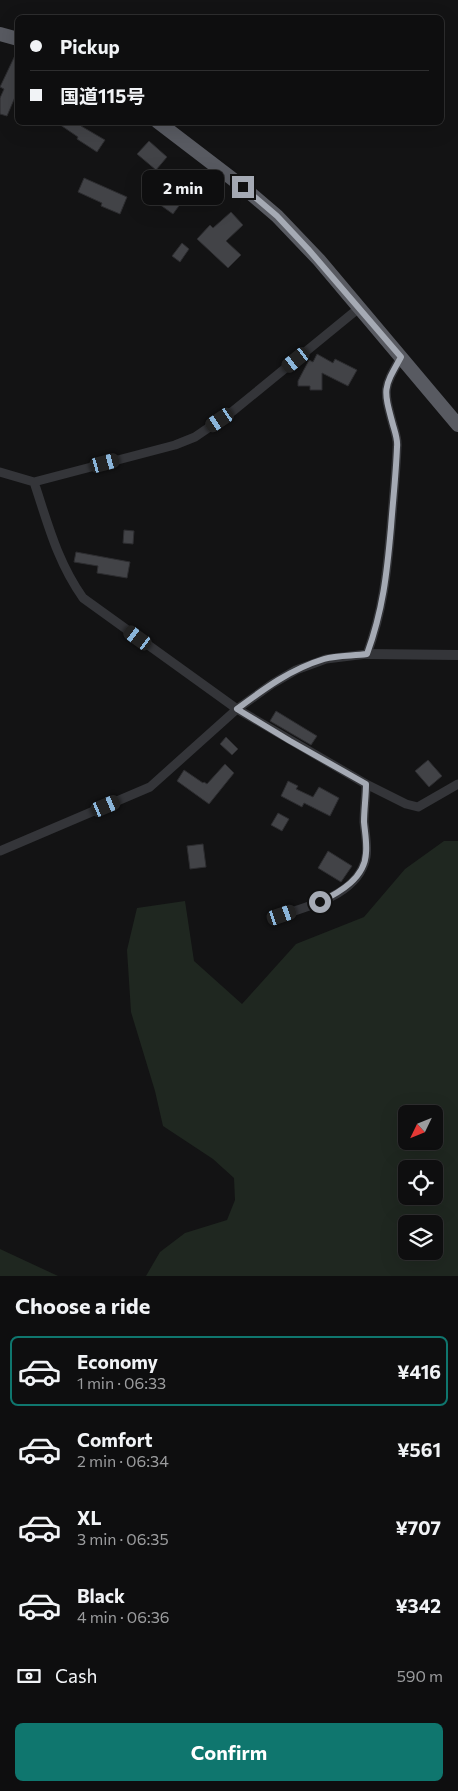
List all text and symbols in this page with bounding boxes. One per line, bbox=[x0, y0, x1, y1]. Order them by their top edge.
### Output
text: Pickup bbox=[60, 35, 120, 58]
text: 国道115号 bbox=[60, 84, 145, 107]
callout: 2 min bbox=[143, 170, 226, 204]
route end bbox=[232, 176, 254, 198]
text: 2 min bbox=[163, 178, 203, 197]
car bbox=[279, 345, 312, 375]
car bbox=[203, 405, 236, 435]
car bbox=[88, 452, 121, 474]
car bbox=[121, 623, 154, 653]
car bbox=[89, 793, 122, 819]
route start bbox=[309, 891, 331, 913]
car bbox=[265, 903, 298, 927]
north arrow bbox=[398, 1105, 442, 1150]
map controls bbox=[398, 1105, 443, 1260]
button: locate bbox=[398, 1160, 443, 1205]
button: layers bbox=[398, 1215, 443, 1260]
text: Choose a ride bbox=[15, 1292, 150, 1319]
icon: car bbox=[17, 1349, 62, 1394]
text: Economy bbox=[77, 1350, 158, 1373]
text: ¥416 bbox=[397, 1360, 441, 1383]
text: 1 min · 06:33 bbox=[77, 1373, 166, 1392]
icon: car bbox=[17, 1427, 62, 1472]
text: Comfort bbox=[77, 1428, 153, 1451]
text: ¥561 bbox=[397, 1438, 441, 1461]
text: 2 min · 06:34 bbox=[77, 1451, 169, 1470]
icon: car bbox=[17, 1505, 62, 1550]
text: XL bbox=[77, 1506, 102, 1529]
text: ¥707 bbox=[395, 1516, 441, 1539]
text: 3 min · 06:35 bbox=[77, 1529, 169, 1548]
icon: car bbox=[17, 1583, 62, 1628]
text: Black bbox=[77, 1584, 125, 1607]
text: ¥342 bbox=[395, 1594, 441, 1617]
text: 4 min · 06:36 bbox=[77, 1607, 170, 1626]
icon: cash bbox=[15, 1662, 43, 1690]
text: Cash bbox=[55, 1664, 97, 1687]
text: 590 m bbox=[397, 1666, 443, 1685]
button: Confirm bbox=[15, 1723, 443, 1781]

